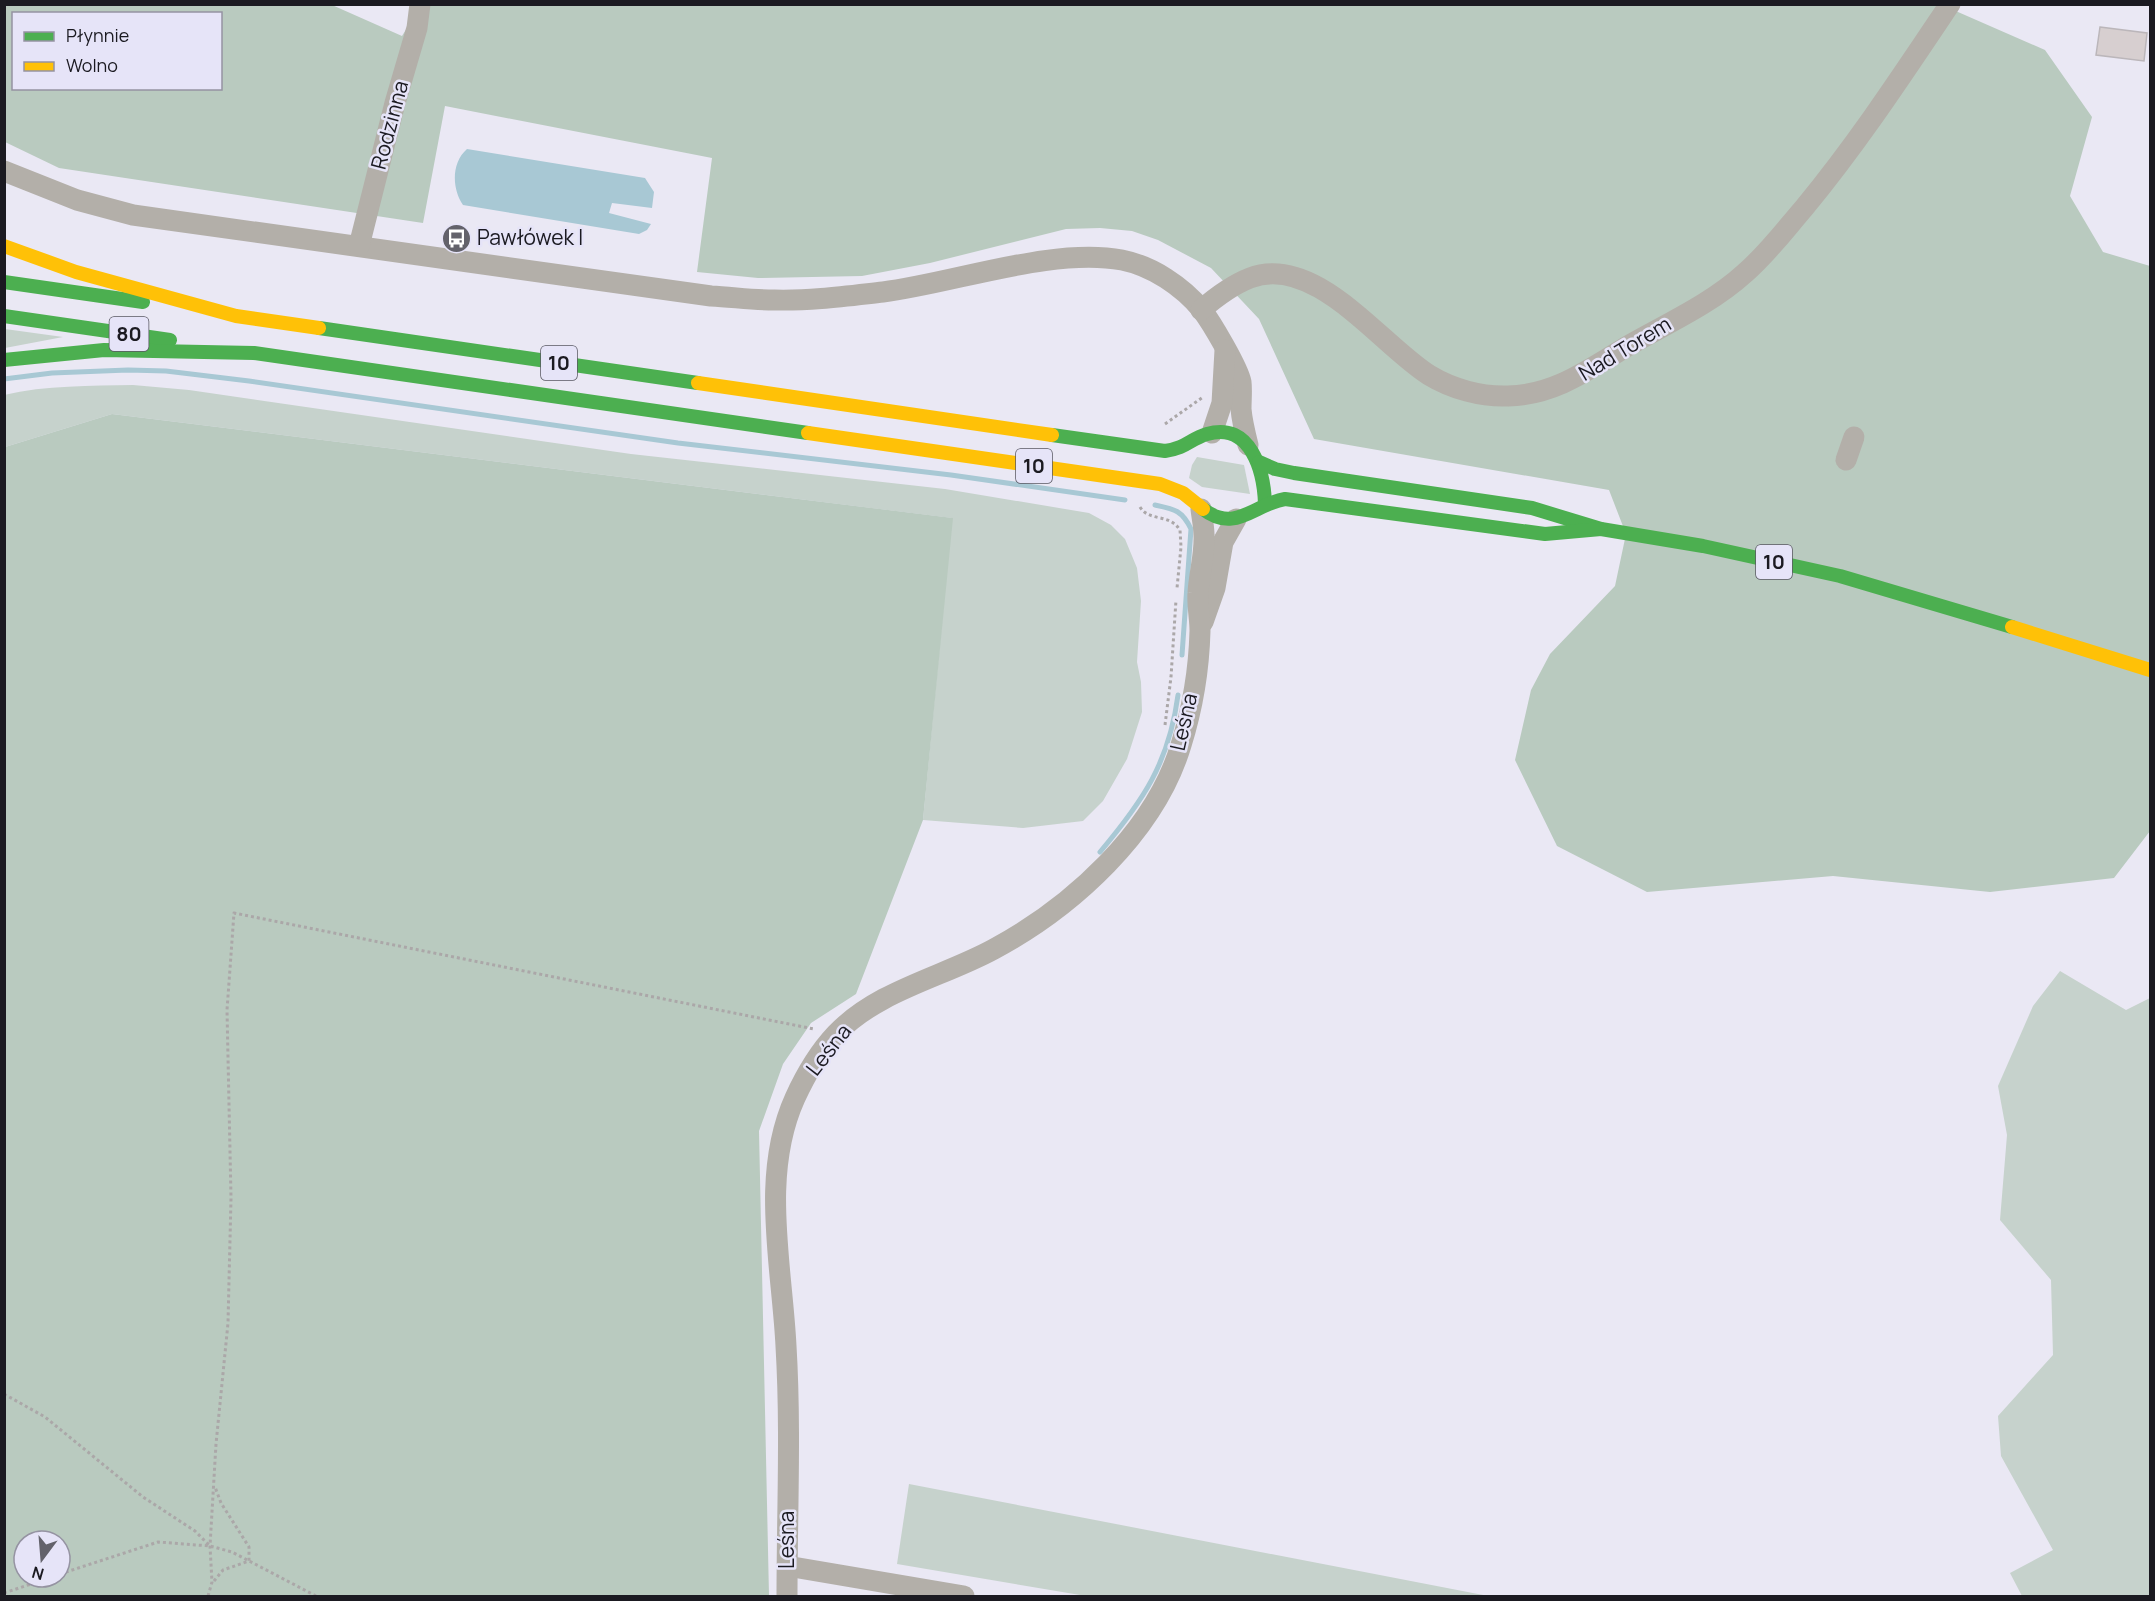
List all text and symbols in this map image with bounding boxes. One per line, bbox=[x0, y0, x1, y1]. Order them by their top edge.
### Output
legend bbox=[12, 12, 222, 90]
text: Płynnie bbox=[66, 23, 129, 47]
text: Wolno bbox=[66, 53, 118, 77]
street label: Rodzinna bbox=[364, 77, 414, 172]
bus stop icon: Pawłówek I bbox=[440, 222, 472, 254]
place label: Pawłówek I bbox=[477, 223, 583, 251]
street label: Nad Torem bbox=[1573, 310, 1676, 387]
road number: 80 bbox=[110, 317, 148, 351]
road number: 10 bbox=[541, 346, 577, 380]
road number: 10 bbox=[1016, 449, 1052, 483]
road number: 10 bbox=[1756, 545, 1792, 579]
street label: Leśna bbox=[1163, 690, 1203, 753]
street label: Leśna bbox=[799, 1018, 857, 1081]
street label: Leśna bbox=[772, 1511, 800, 1569]
north arrow bbox=[12, 1529, 72, 1589]
text: N bbox=[29, 1561, 46, 1586]

